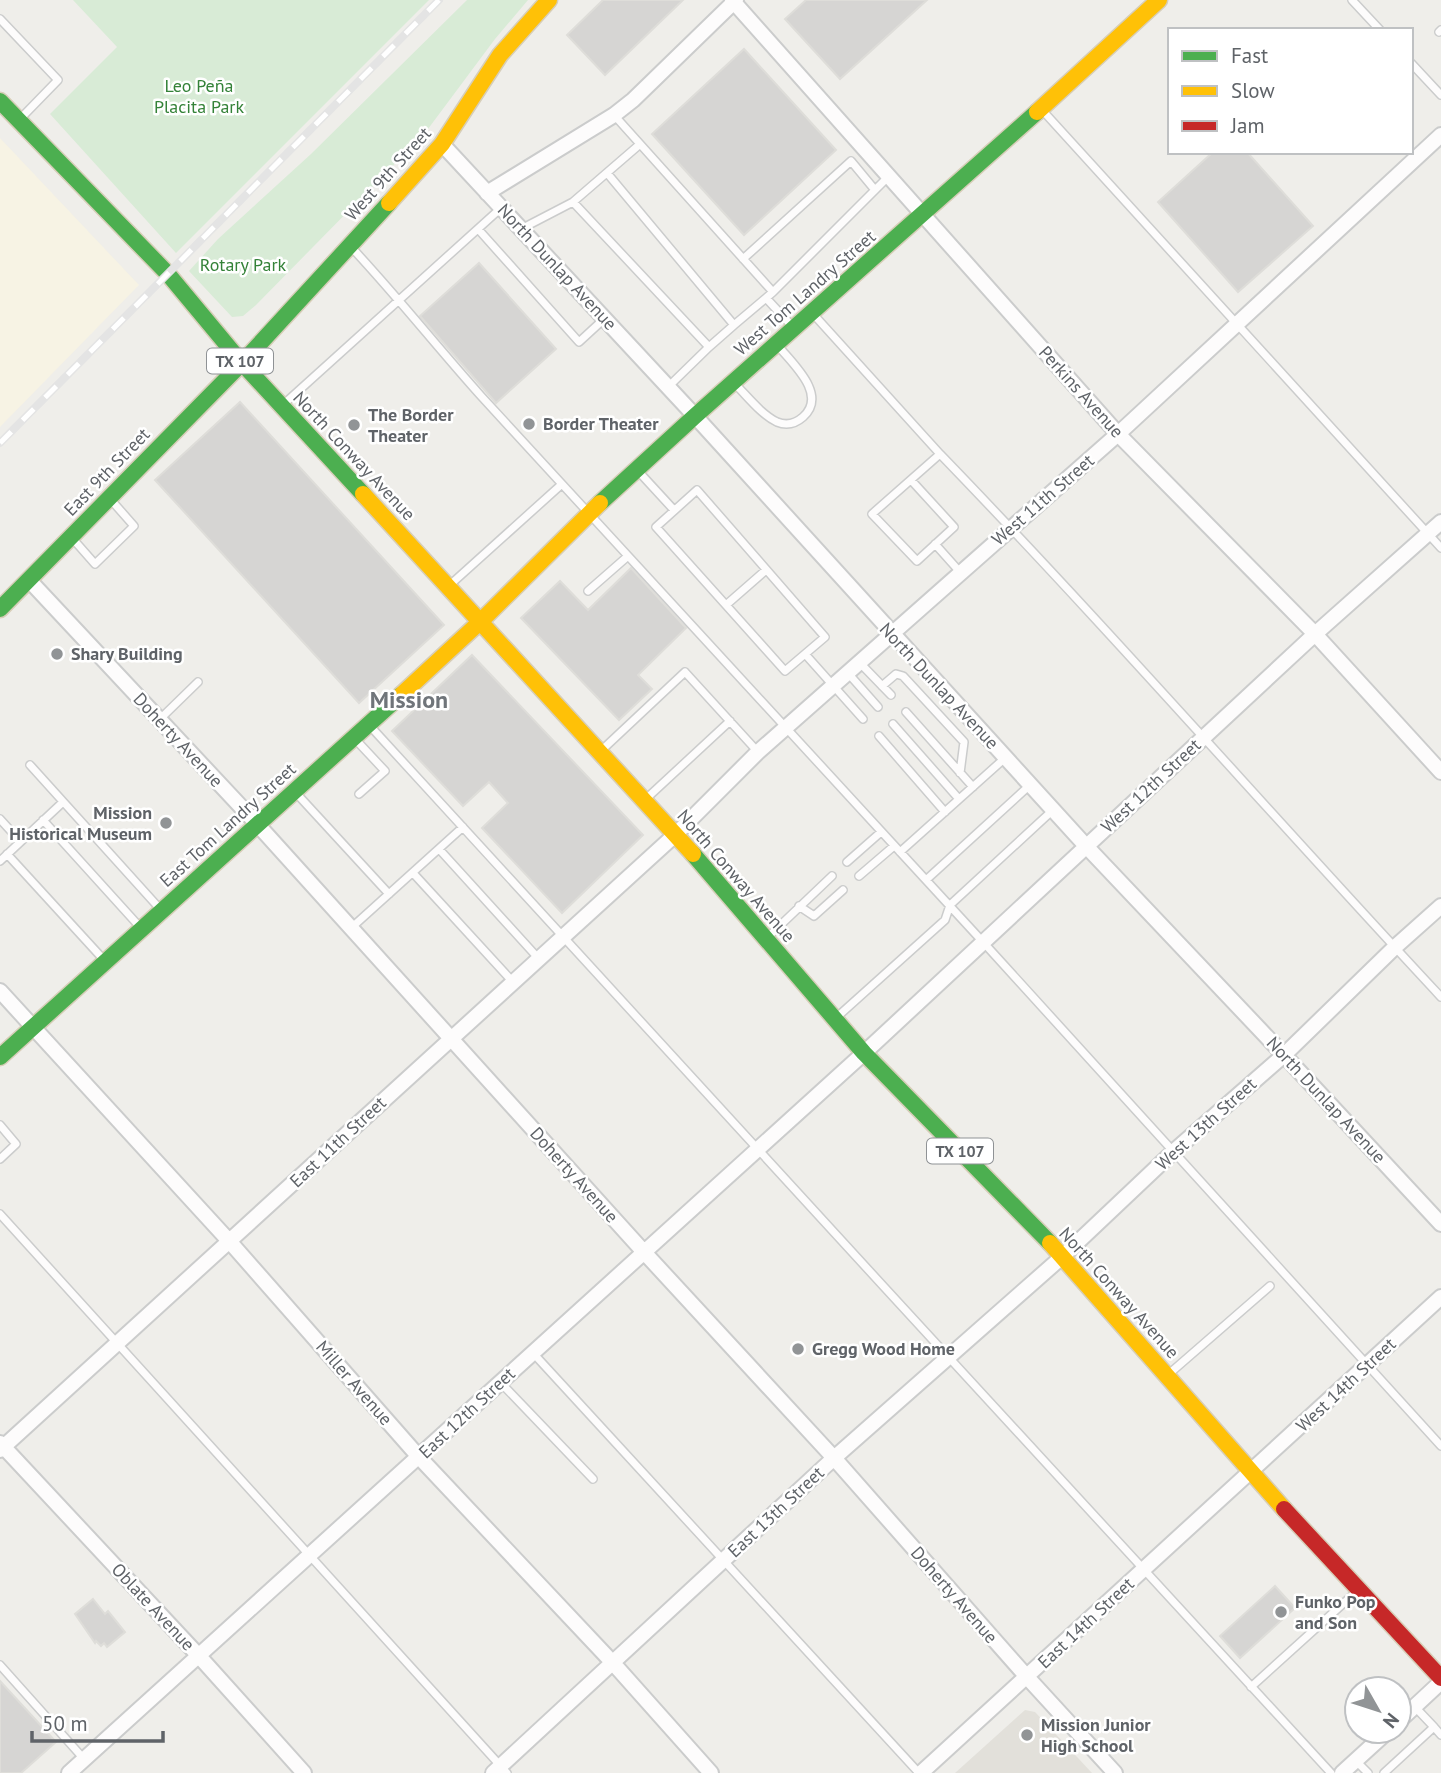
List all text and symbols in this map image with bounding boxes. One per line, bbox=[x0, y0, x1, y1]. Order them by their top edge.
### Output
legend bbox=[1168, 28, 1413, 154]
text: Fast bbox=[1231, 42, 1268, 69]
park label: Leo Peña Placita Park bbox=[154, 74, 244, 118]
text: Slow bbox=[1231, 77, 1275, 104]
text: Jam bbox=[1230, 112, 1265, 139]
street label: West 9th Street bbox=[339, 122, 436, 225]
street label: North Dunlap Avenue bbox=[493, 199, 622, 335]
street label: West Tom Landry Street bbox=[729, 225, 880, 360]
park label: Rotary Park bbox=[200, 253, 287, 276]
street label: Perkins Avenue bbox=[1034, 341, 1129, 442]
road number: TX 107 bbox=[207, 348, 273, 374]
street label: North Conway Avenue bbox=[288, 386, 420, 525]
place label: The Border Theater bbox=[368, 403, 454, 447]
place label: Border Theater bbox=[543, 412, 659, 435]
marker: Border Theater bbox=[521, 416, 537, 432]
marker: The Border Theater bbox=[346, 417, 362, 433]
street label: East 9th Street bbox=[59, 423, 154, 521]
street label: West 11th Street bbox=[987, 449, 1099, 550]
street label: North Dunlap Avenue bbox=[875, 618, 1004, 754]
place label: Shary Building bbox=[71, 642, 183, 665]
marker: Shary Building bbox=[49, 646, 65, 662]
district label: Mission bbox=[370, 684, 448, 715]
street label: Doherty Avenue bbox=[129, 687, 228, 792]
street label: West 12th Street bbox=[1096, 734, 1205, 838]
street label: East Tom Landry Street bbox=[155, 757, 301, 892]
place label: Mission Historical Museum bbox=[9, 801, 152, 845]
street label: North Conway Avenue bbox=[672, 804, 800, 947]
marker: Mission Historical Museum bbox=[158, 815, 174, 831]
street label: North Dunlap Avenue bbox=[1262, 1032, 1391, 1168]
street label: West 13th Street bbox=[1150, 1072, 1261, 1175]
street label: East 11th Street bbox=[285, 1091, 391, 1192]
street label: Doherty Avenue bbox=[525, 1122, 624, 1227]
road number: TX 107 bbox=[927, 1138, 993, 1163]
street label: North Conway Avenue bbox=[1054, 1222, 1184, 1363]
street label: West 14th Street bbox=[1291, 1333, 1400, 1437]
street label: Miller Avenue bbox=[311, 1335, 398, 1430]
place label: Gregg Wood Home bbox=[812, 1337, 955, 1360]
marker: Gregg Wood Home bbox=[790, 1341, 806, 1357]
street label: East 12th Street bbox=[414, 1362, 520, 1463]
street label: East 13th Street bbox=[723, 1461, 829, 1562]
street label: Doherty Avenue bbox=[906, 1541, 1003, 1648]
street label: Oblate Avenue bbox=[107, 1558, 200, 1655]
street label: East 14th Street bbox=[1033, 1572, 1139, 1673]
place label: Funko Pop and Son bbox=[1295, 1590, 1376, 1634]
marker: Funko Pop and Son bbox=[1273, 1604, 1289, 1620]
north arrow bbox=[1343, 1675, 1413, 1745]
scale bar bbox=[32, 1700, 163, 1744]
text: N bbox=[1378, 1708, 1404, 1733]
text: 50 m bbox=[42, 1710, 88, 1737]
place label: Mission Junior High School bbox=[1041, 1713, 1151, 1757]
marker: Mission Junior High School bbox=[1019, 1727, 1035, 1743]

